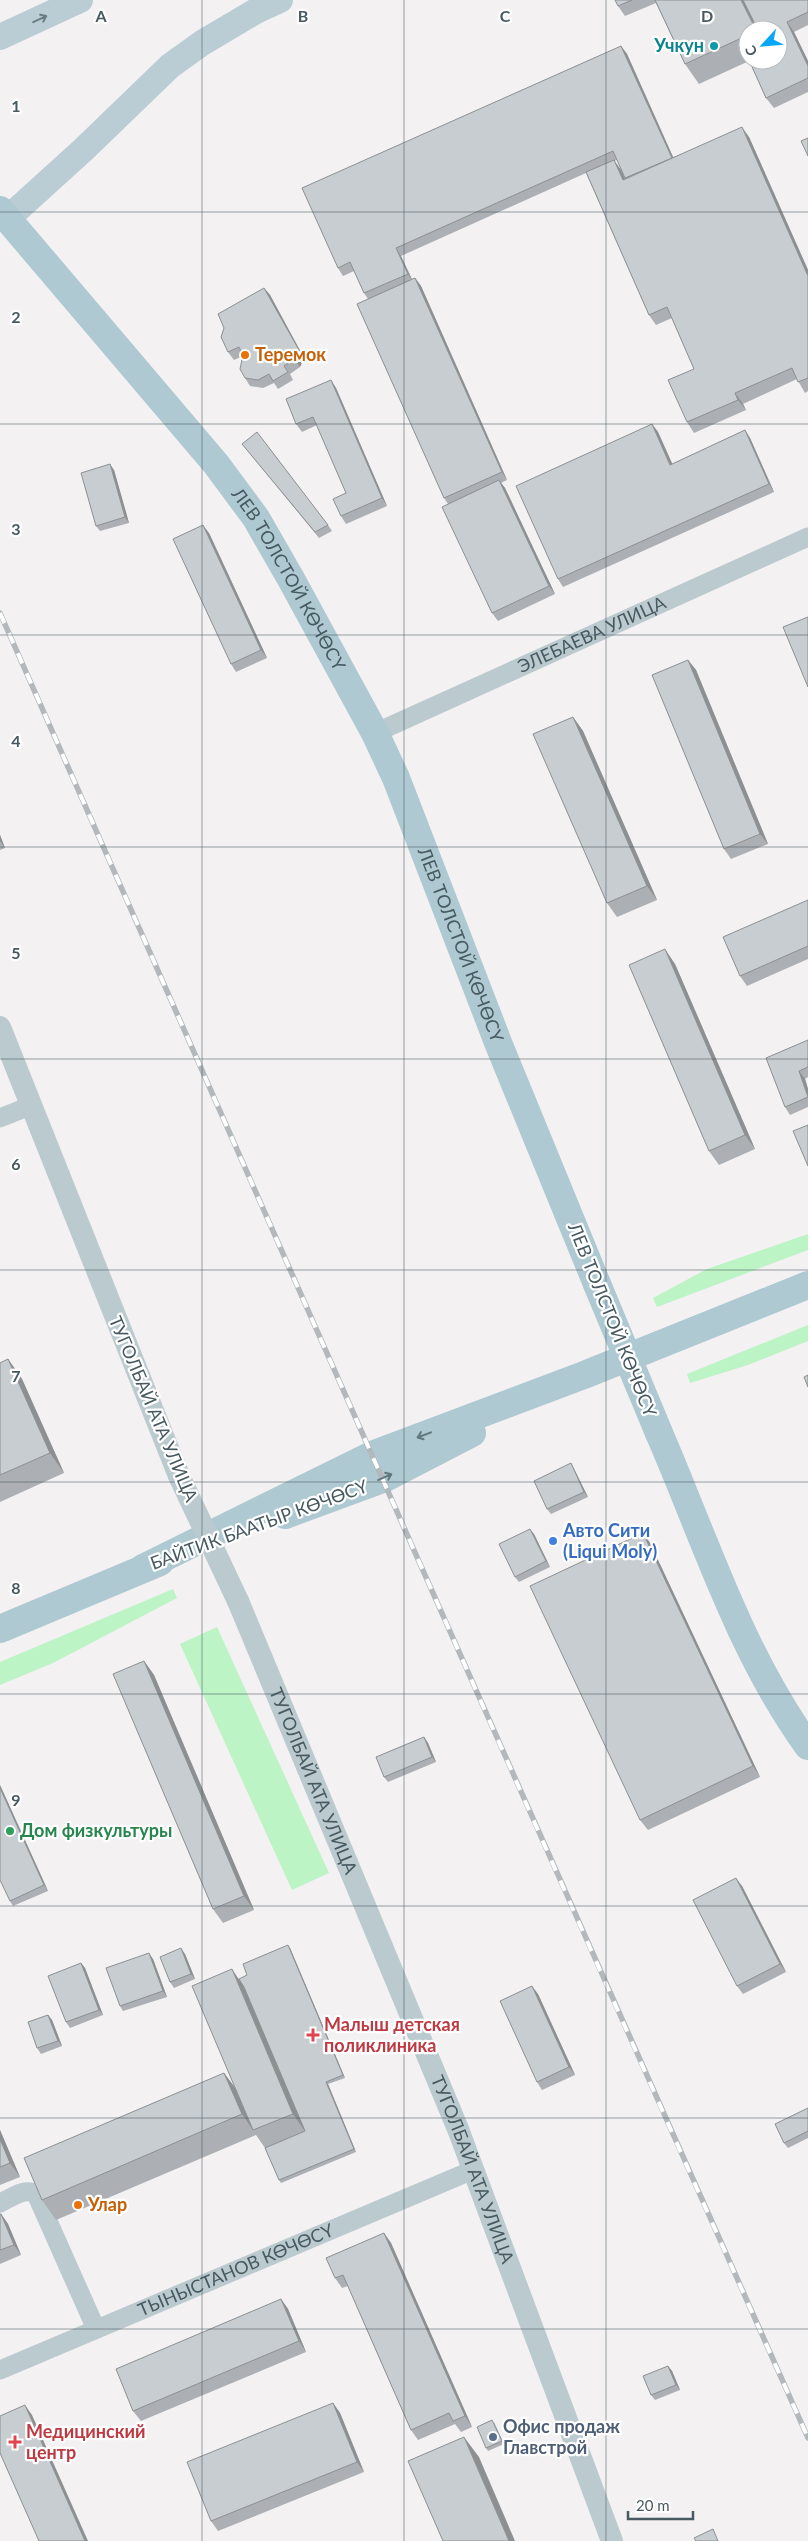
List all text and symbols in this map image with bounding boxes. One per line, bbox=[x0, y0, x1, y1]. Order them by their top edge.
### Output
text: A bbox=[94, 6, 107, 25]
text: B bbox=[298, 6, 308, 25]
text: C bbox=[500, 6, 511, 25]
text: D bbox=[701, 6, 713, 25]
one-way arrow bbox=[32, 13, 47, 23]
north arrow bbox=[738, 20, 788, 70]
place label: Учкун bbox=[653, 34, 704, 56]
marker: Учкун bbox=[708, 40, 720, 52]
text: С bbox=[741, 42, 761, 59]
text: 1 bbox=[11, 96, 21, 115]
text: 2 bbox=[11, 307, 21, 326]
place label: Теремок bbox=[255, 343, 326, 365]
marker: Теремок bbox=[239, 349, 251, 361]
street label: ЛЕВ ТОЛСТОЙ КӨЧӨСҮ bbox=[227, 483, 351, 675]
text: 3 bbox=[11, 519, 21, 538]
street label: ЭЛЕБАЕВА УЛИЦА bbox=[514, 591, 670, 677]
text: 4 bbox=[11, 731, 21, 750]
street label: ЛЕВ ТОЛСТОЙ КӨЧӨСҮ bbox=[413, 843, 509, 1046]
text: 5 bbox=[11, 943, 21, 962]
text: 6 bbox=[11, 1154, 21, 1173]
street label: ЛЕВ ТОЛСТОЙ КӨЧӨСҮ bbox=[564, 1219, 662, 1420]
street label: ТУГОЛБАЙ АТА УЛИЦА bbox=[105, 1312, 203, 1506]
text: 7 bbox=[11, 1366, 21, 1385]
one-way arrow bbox=[416, 1431, 432, 1440]
one-way arrow bbox=[377, 1472, 392, 1482]
street label: БАЙТИК БААТЫР КӨЧӨСҮ bbox=[147, 1474, 371, 1574]
place label: Авто Сити (Liqui Moly) bbox=[562, 1519, 657, 1562]
marker: Авто Сити (Liqui Moly) bbox=[547, 1535, 559, 1547]
text: 8 bbox=[11, 1578, 21, 1597]
street label: ТУГОЛБАЙ АТА УЛИЦА bbox=[265, 1684, 363, 1878]
text: 9 bbox=[11, 1790, 21, 1809]
place label: Дом физкультуры bbox=[20, 1819, 172, 1841]
marker: Дом физкультуры bbox=[4, 1825, 16, 1837]
place label: Малыш детская поликлиника bbox=[324, 2013, 460, 2056]
marker: Малыш детская поликлиника bbox=[306, 2028, 320, 2042]
street label: ТУГОЛБАЙ АТА УЛИЦА bbox=[427, 2072, 520, 2267]
place label: Улар bbox=[87, 2193, 127, 2215]
marker: Улар bbox=[72, 2199, 84, 2211]
street label: ТЫНЫСТАНОВ КӨЧӨСҮ bbox=[134, 2218, 337, 2320]
place label: Офис продаж Главстрой bbox=[503, 2415, 620, 2458]
place label: Медицинский центр bbox=[26, 2420, 146, 2463]
marker: Офис продаж Главстрой bbox=[487, 2431, 499, 2443]
marker: Медицинский центр bbox=[8, 2435, 22, 2449]
scale bar bbox=[628, 2488, 693, 2520]
text: 20 m bbox=[636, 2496, 670, 2514]

